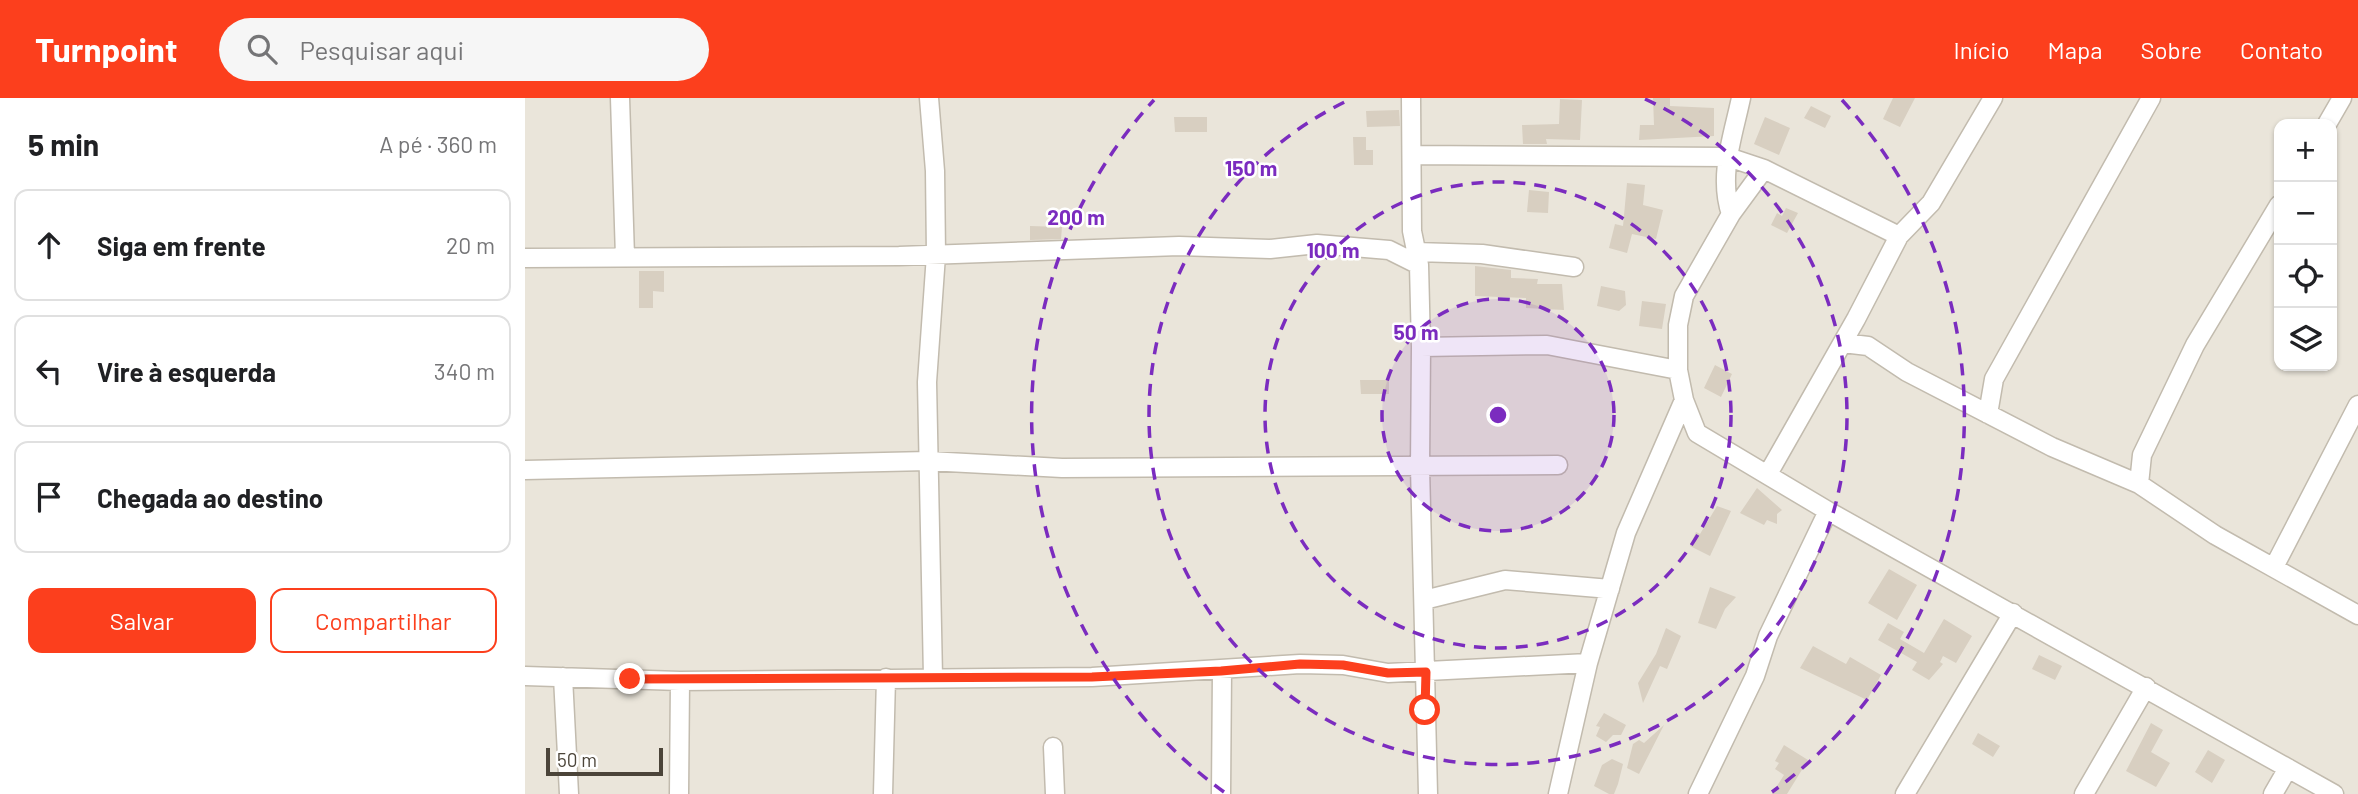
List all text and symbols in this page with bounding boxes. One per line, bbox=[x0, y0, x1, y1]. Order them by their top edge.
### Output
search box bbox=[219, 18, 709, 81]
text: Turnpoint bbox=[35, 29, 177, 69]
icon: search bbox=[243, 30, 281, 68]
text: Pesquisar aqui bbox=[299, 34, 464, 65]
text: Início bbox=[1954, 35, 2010, 64]
text: Mapa bbox=[2048, 35, 2102, 64]
text: Sobre bbox=[2140, 35, 2202, 64]
text: Contato bbox=[2240, 35, 2323, 64]
map controls bbox=[2274, 119, 2337, 371]
button: + bbox=[2274, 119, 2337, 182]
text: 5 min bbox=[28, 126, 99, 162]
text: A pé · 360 m bbox=[379, 130, 497, 158]
text: 150 m bbox=[1225, 155, 1277, 180]
button: − bbox=[2274, 182, 2337, 245]
text: 200 m bbox=[1047, 204, 1105, 229]
icon: ahead bbox=[30, 226, 68, 264]
text: Siga em frente bbox=[97, 230, 266, 261]
text: 20 m bbox=[446, 231, 495, 259]
text: 100 m bbox=[1306, 237, 1360, 262]
button: locate bbox=[2274, 245, 2337, 308]
button: layers bbox=[2274, 308, 2337, 371]
text: 50 m bbox=[1393, 319, 1439, 344]
icon: left bbox=[30, 352, 68, 390]
text: Vire à esquerda bbox=[97, 356, 276, 387]
text: 340 m bbox=[434, 357, 495, 385]
centre of rings bbox=[1486, 403, 1510, 427]
icon: arrive bbox=[30, 478, 68, 516]
text: Chegada ao destino bbox=[97, 482, 323, 513]
button: Salvar bbox=[28, 588, 256, 653]
button: Compartilhar bbox=[270, 588, 497, 653]
route end bbox=[614, 663, 645, 694]
route start bbox=[1409, 694, 1440, 725]
scale bar bbox=[546, 745, 663, 777]
text: 50 m bbox=[557, 748, 597, 771]

